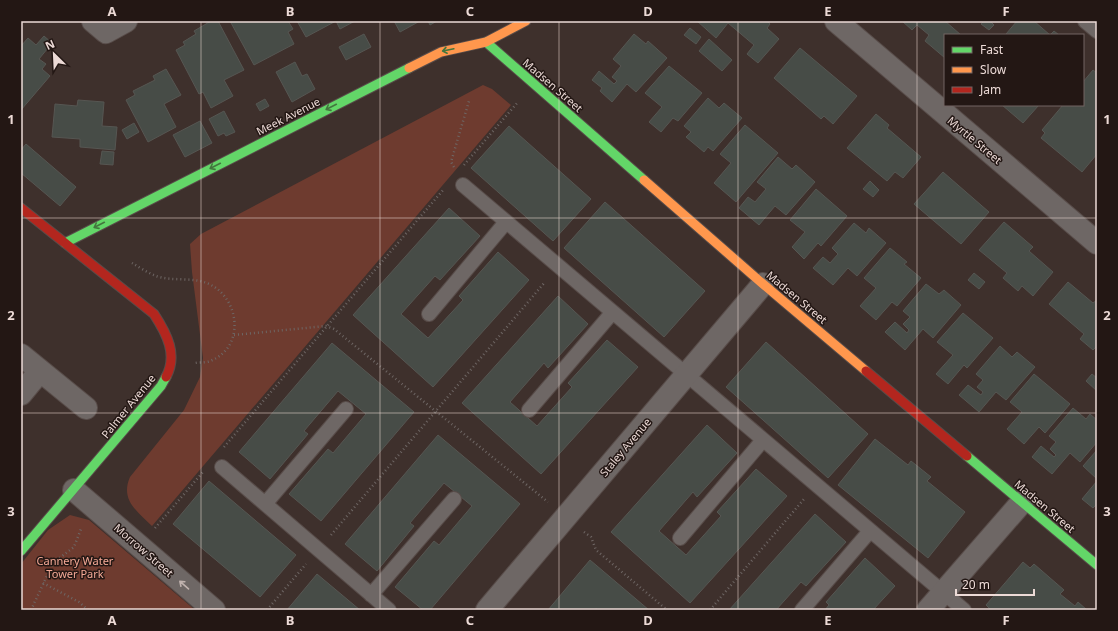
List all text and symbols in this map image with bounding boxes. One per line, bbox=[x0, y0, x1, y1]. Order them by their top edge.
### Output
text: A bbox=[108, 2, 117, 20]
text: B bbox=[286, 2, 294, 20]
text: C bbox=[466, 2, 474, 20]
text: D bbox=[643, 2, 653, 20]
text: E bbox=[824, 2, 832, 20]
text: F bbox=[1002, 2, 1010, 20]
north arrow bbox=[34, 34, 74, 74]
legend bbox=[944, 34, 1084, 106]
text: N bbox=[43, 36, 57, 53]
text: Fast bbox=[980, 41, 1004, 58]
one-way arrow bbox=[442, 47, 455, 55]
street label: Madsen Street bbox=[520, 55, 586, 115]
text: Slow bbox=[980, 61, 1007, 78]
text: Jam bbox=[979, 81, 1001, 98]
street label: Meek Avenue bbox=[254, 93, 322, 139]
one-way arrow bbox=[326, 104, 338, 112]
text: 1 bbox=[7, 110, 15, 128]
text: 1 bbox=[1103, 110, 1111, 128]
street label: Myrtle Street bbox=[945, 113, 1005, 167]
one-way arrow bbox=[210, 163, 222, 170]
one-way arrow bbox=[94, 222, 106, 229]
street label: Madsen Street bbox=[764, 267, 830, 327]
text: 2 bbox=[7, 306, 15, 324]
text: 2 bbox=[1103, 306, 1111, 324]
street label: Palmer Avenue bbox=[98, 371, 158, 441]
street label: Staley Avenue bbox=[596, 415, 654, 479]
street label: Madsen Street bbox=[1012, 476, 1078, 536]
text: 3 bbox=[7, 502, 15, 520]
text: 3 bbox=[1103, 502, 1111, 520]
street label: Morrow Street bbox=[111, 520, 177, 580]
park label: Cannery Water Tower Park bbox=[37, 553, 114, 581]
scale bar bbox=[956, 571, 1034, 597]
text: 20 m bbox=[962, 576, 990, 593]
one-way arrow bbox=[179, 580, 189, 589]
text: A bbox=[108, 611, 117, 629]
text: B bbox=[286, 611, 294, 629]
text: C bbox=[466, 611, 474, 629]
text: D bbox=[643, 611, 653, 629]
text: E bbox=[824, 611, 832, 629]
text: F bbox=[1002, 611, 1010, 629]

